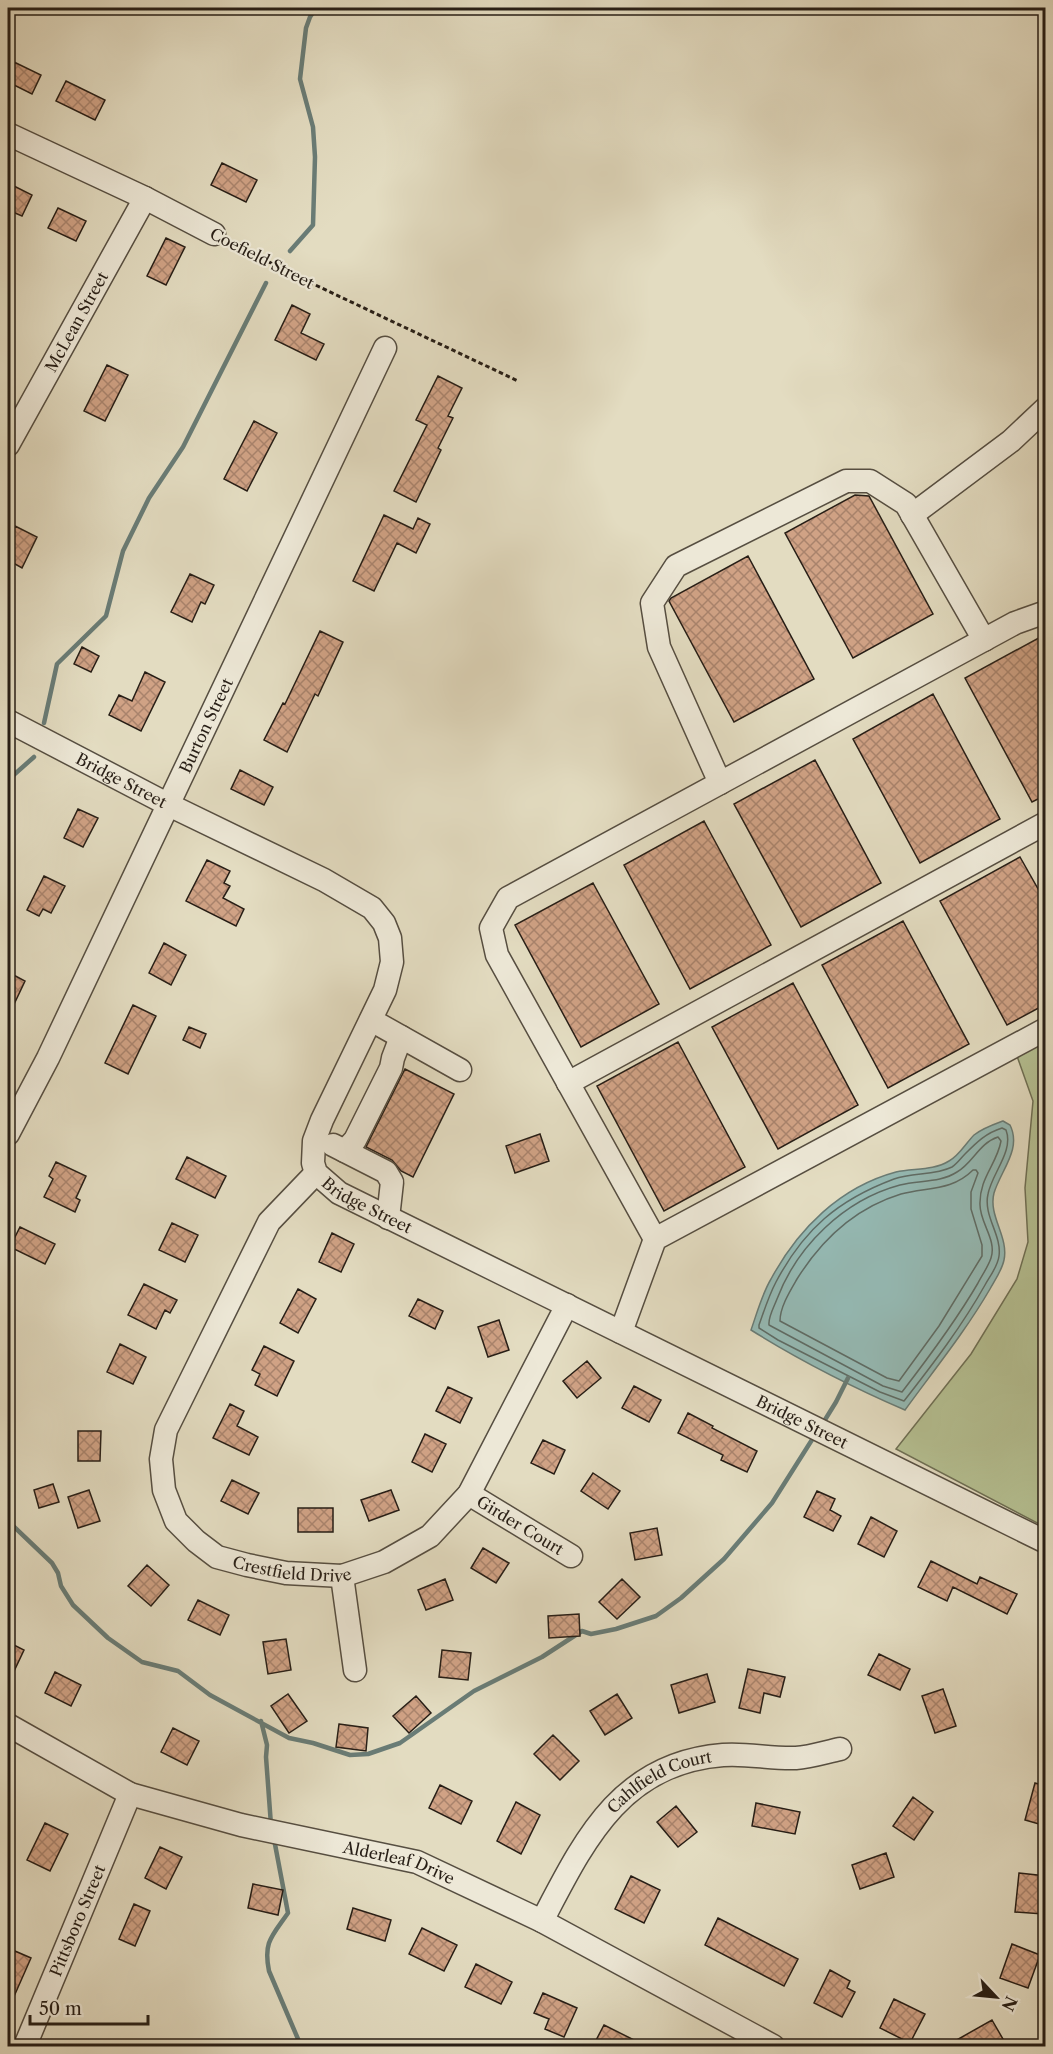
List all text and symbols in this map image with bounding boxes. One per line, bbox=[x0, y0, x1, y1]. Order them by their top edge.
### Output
street label: Coefield Street bbox=[207, 223, 318, 293]
street label: McLean Street bbox=[41, 268, 112, 375]
street label: Burton Street bbox=[175, 674, 237, 776]
street label: Bridge Street bbox=[73, 748, 171, 812]
street label: Bridge Street bbox=[318, 1173, 416, 1238]
street label: Bridge Street bbox=[753, 1391, 851, 1453]
street label: Girder Court bbox=[473, 1491, 568, 1559]
street label: Crestfield Drive bbox=[230, 1552, 354, 1586]
street label: Cahlfield Court bbox=[603, 1746, 713, 1817]
street label: Alderleaf Drive bbox=[340, 1837, 458, 1888]
street label: Pittsboro Street bbox=[45, 1861, 110, 1979]
north arrow bbox=[966, 1967, 1026, 2027]
scale bar bbox=[30, 1988, 148, 2026]
text: N bbox=[997, 1993, 1022, 2014]
text: 50 m bbox=[39, 1998, 82, 2020]

